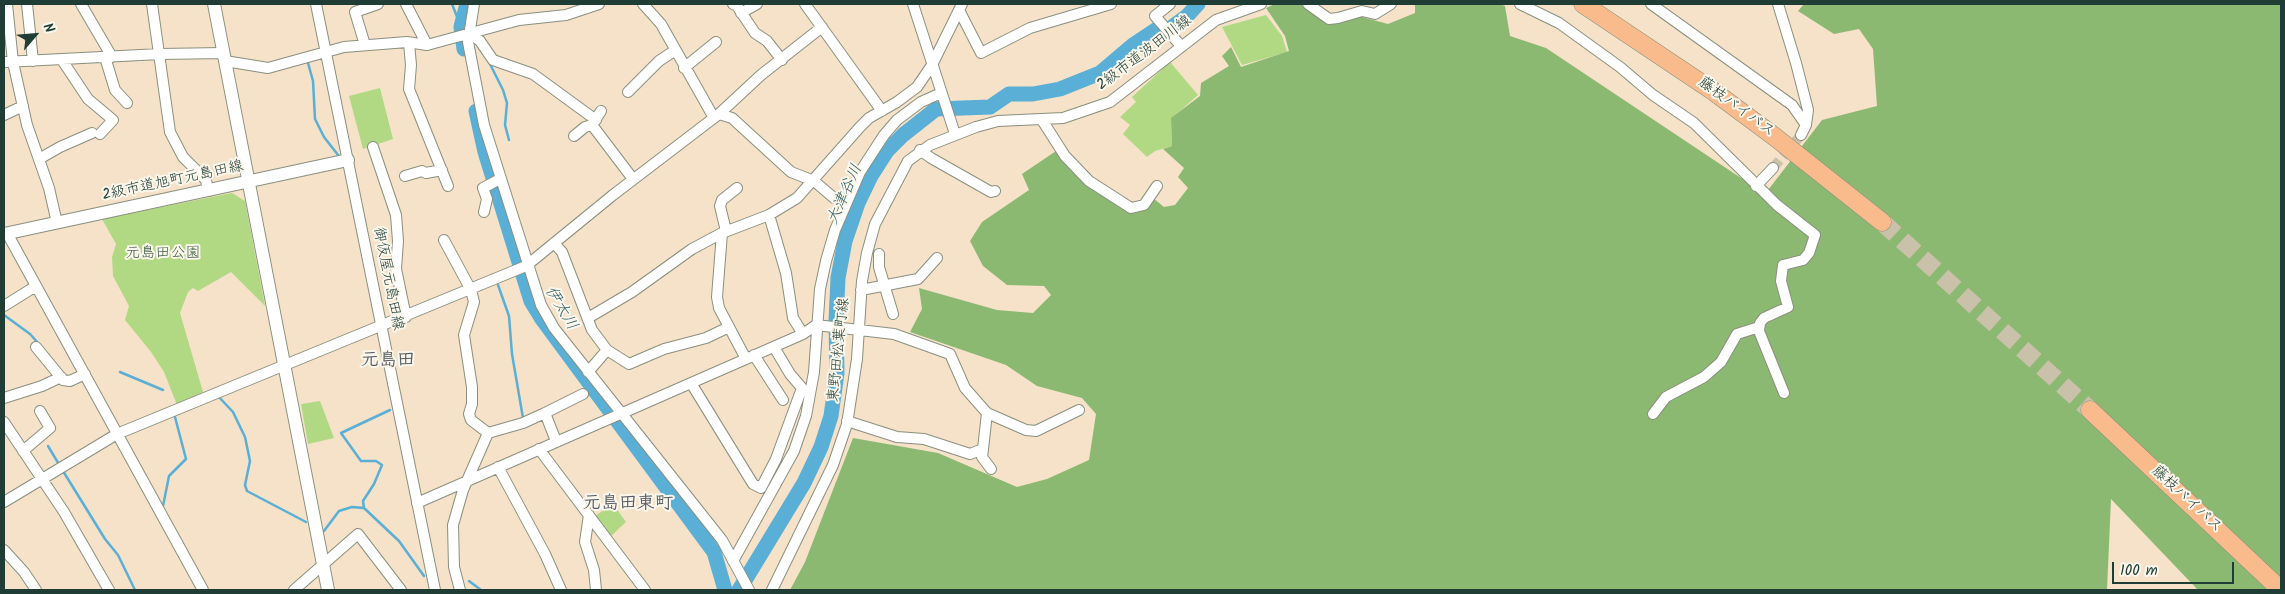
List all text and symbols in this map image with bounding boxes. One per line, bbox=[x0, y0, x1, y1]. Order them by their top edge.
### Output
north arrow bbox=[10, 10, 60, 60]
street label: 2級市道波田川線 bbox=[1094, 13, 1196, 95]
text: N bbox=[37, 19, 60, 37]
street label: 藤枝バイパス bbox=[1694, 74, 1778, 142]
street label: 2級市道旭町元島田線 bbox=[101, 158, 245, 206]
water label: 大津谷川 bbox=[824, 162, 868, 228]
street label: 御仮屋元島田線 bbox=[368, 226, 406, 332]
park label: 元島田公園 bbox=[126, 245, 200, 263]
water label: 伊太川 bbox=[539, 283, 581, 335]
street label: 東野田松葉町線 bbox=[826, 297, 854, 403]
district label: 元島田 bbox=[361, 351, 415, 373]
street label: 藤枝バイパス bbox=[2147, 463, 2225, 537]
district label: 元島田東町 bbox=[583, 494, 673, 516]
scale bar bbox=[2115, 552, 2238, 584]
text: 100 m bbox=[2120, 559, 2158, 583]

